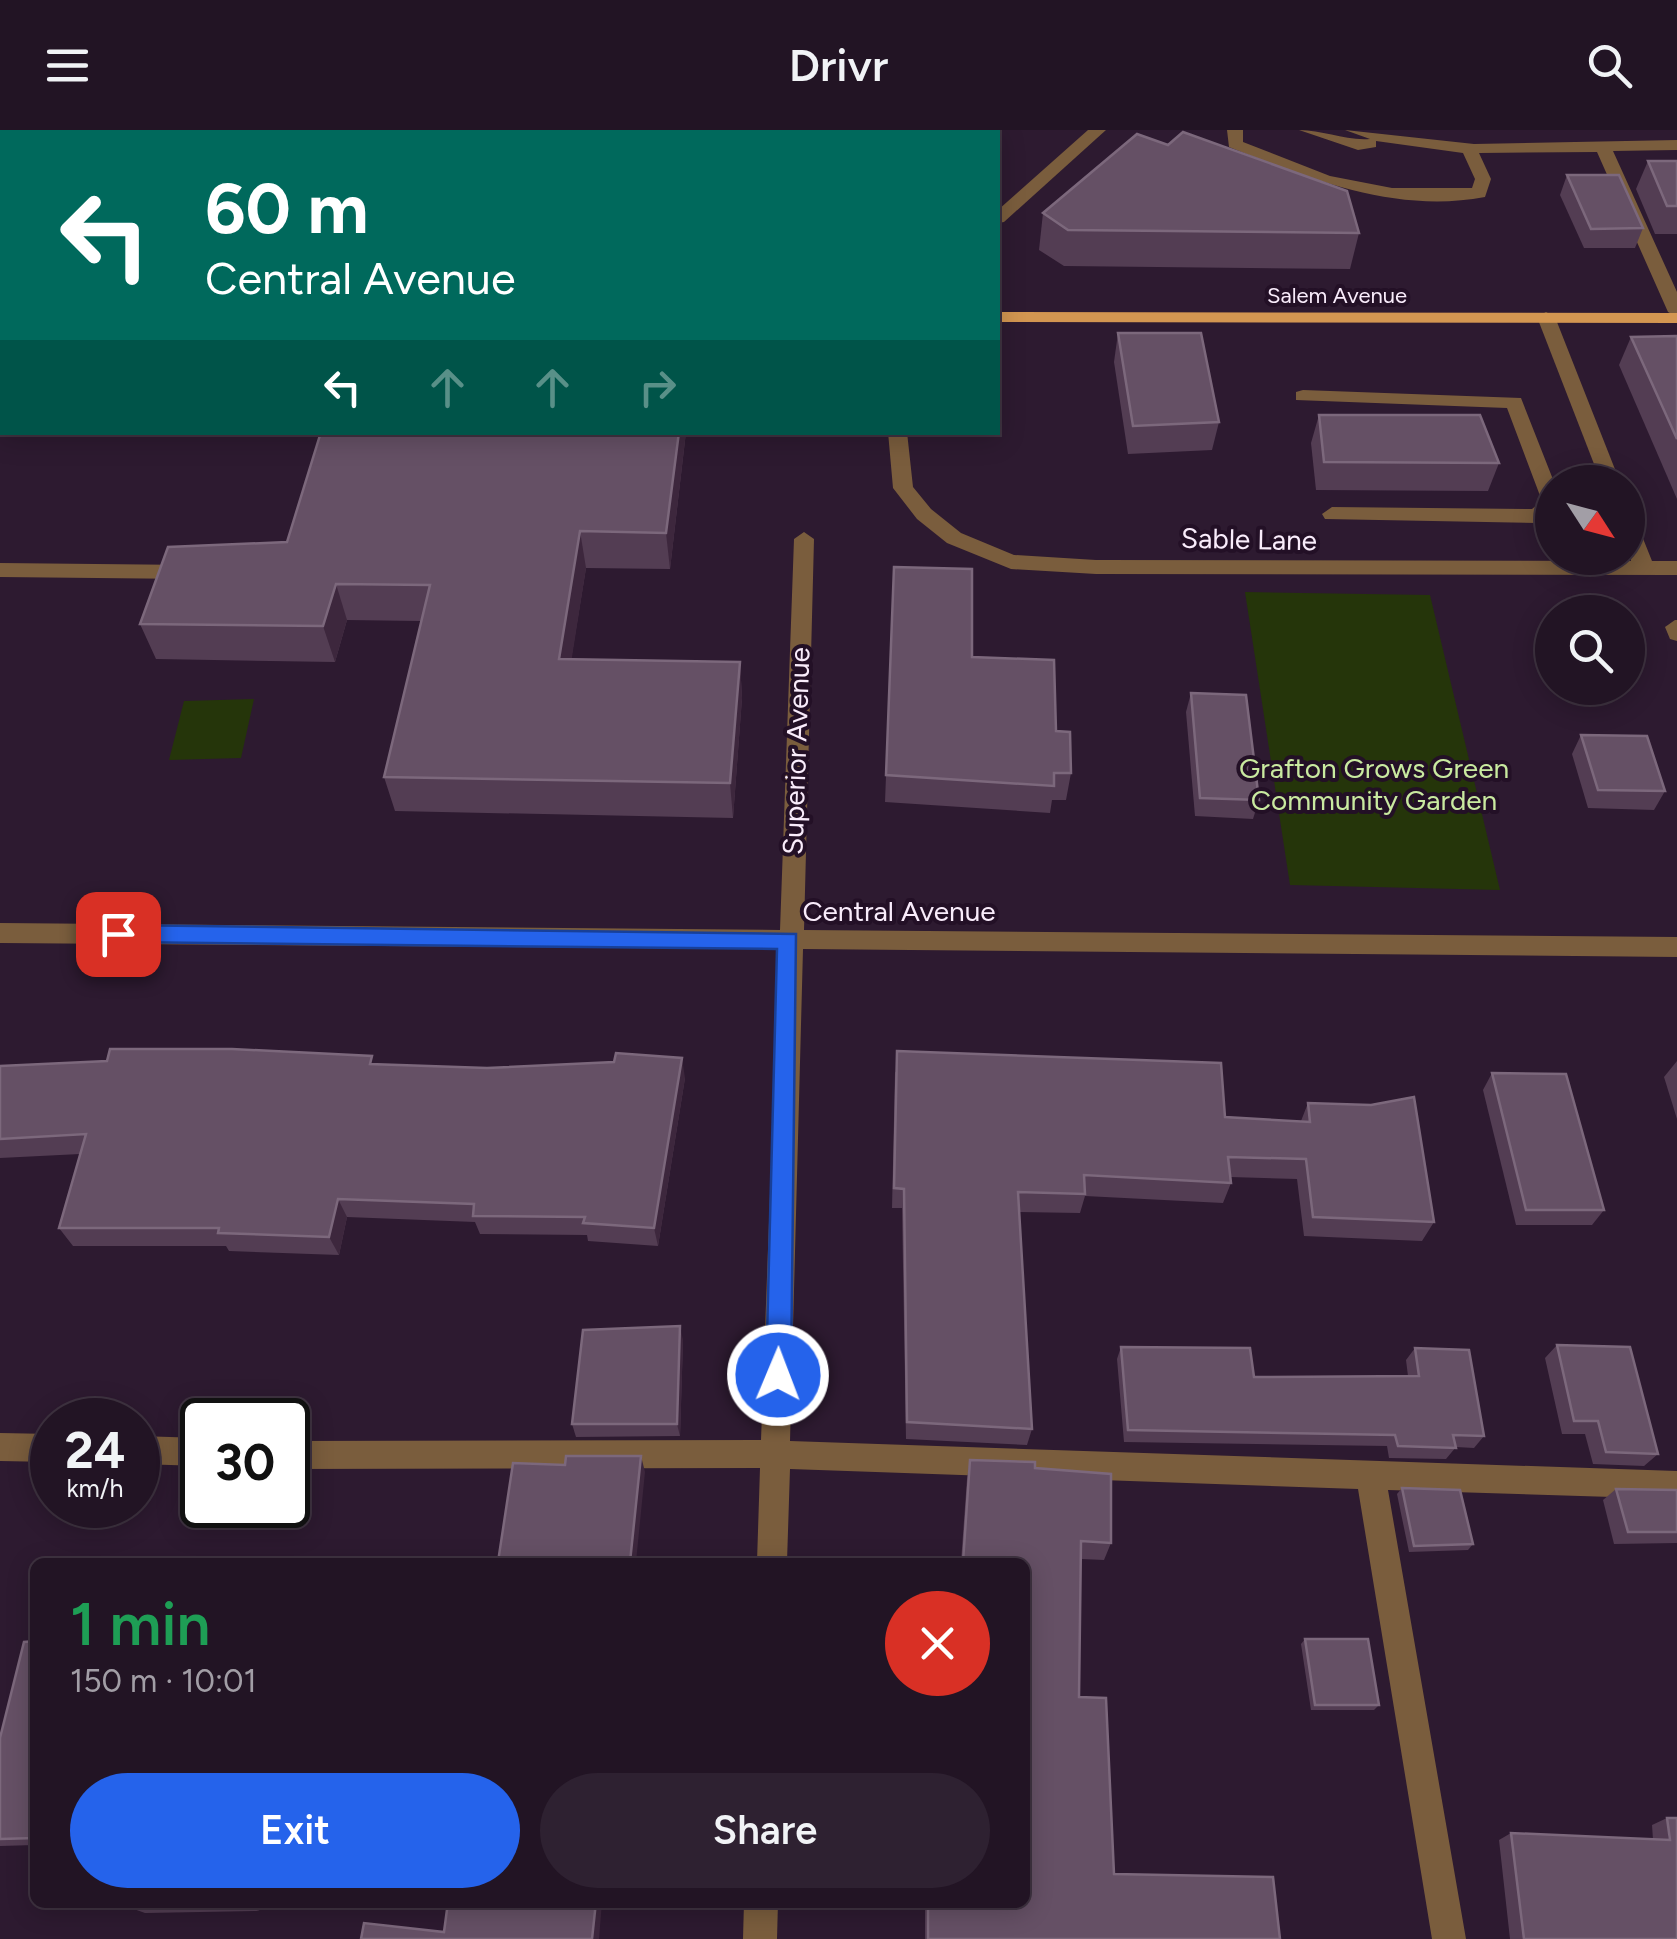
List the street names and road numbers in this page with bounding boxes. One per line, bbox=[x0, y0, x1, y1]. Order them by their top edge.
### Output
street label: Salem Avenue bbox=[1267, 282, 1407, 309]
street label: Sable Lane bbox=[1181, 521, 1317, 557]
street label: Superior Avenue bbox=[775, 647, 817, 855]
street label: Central Avenue bbox=[802, 894, 996, 928]

